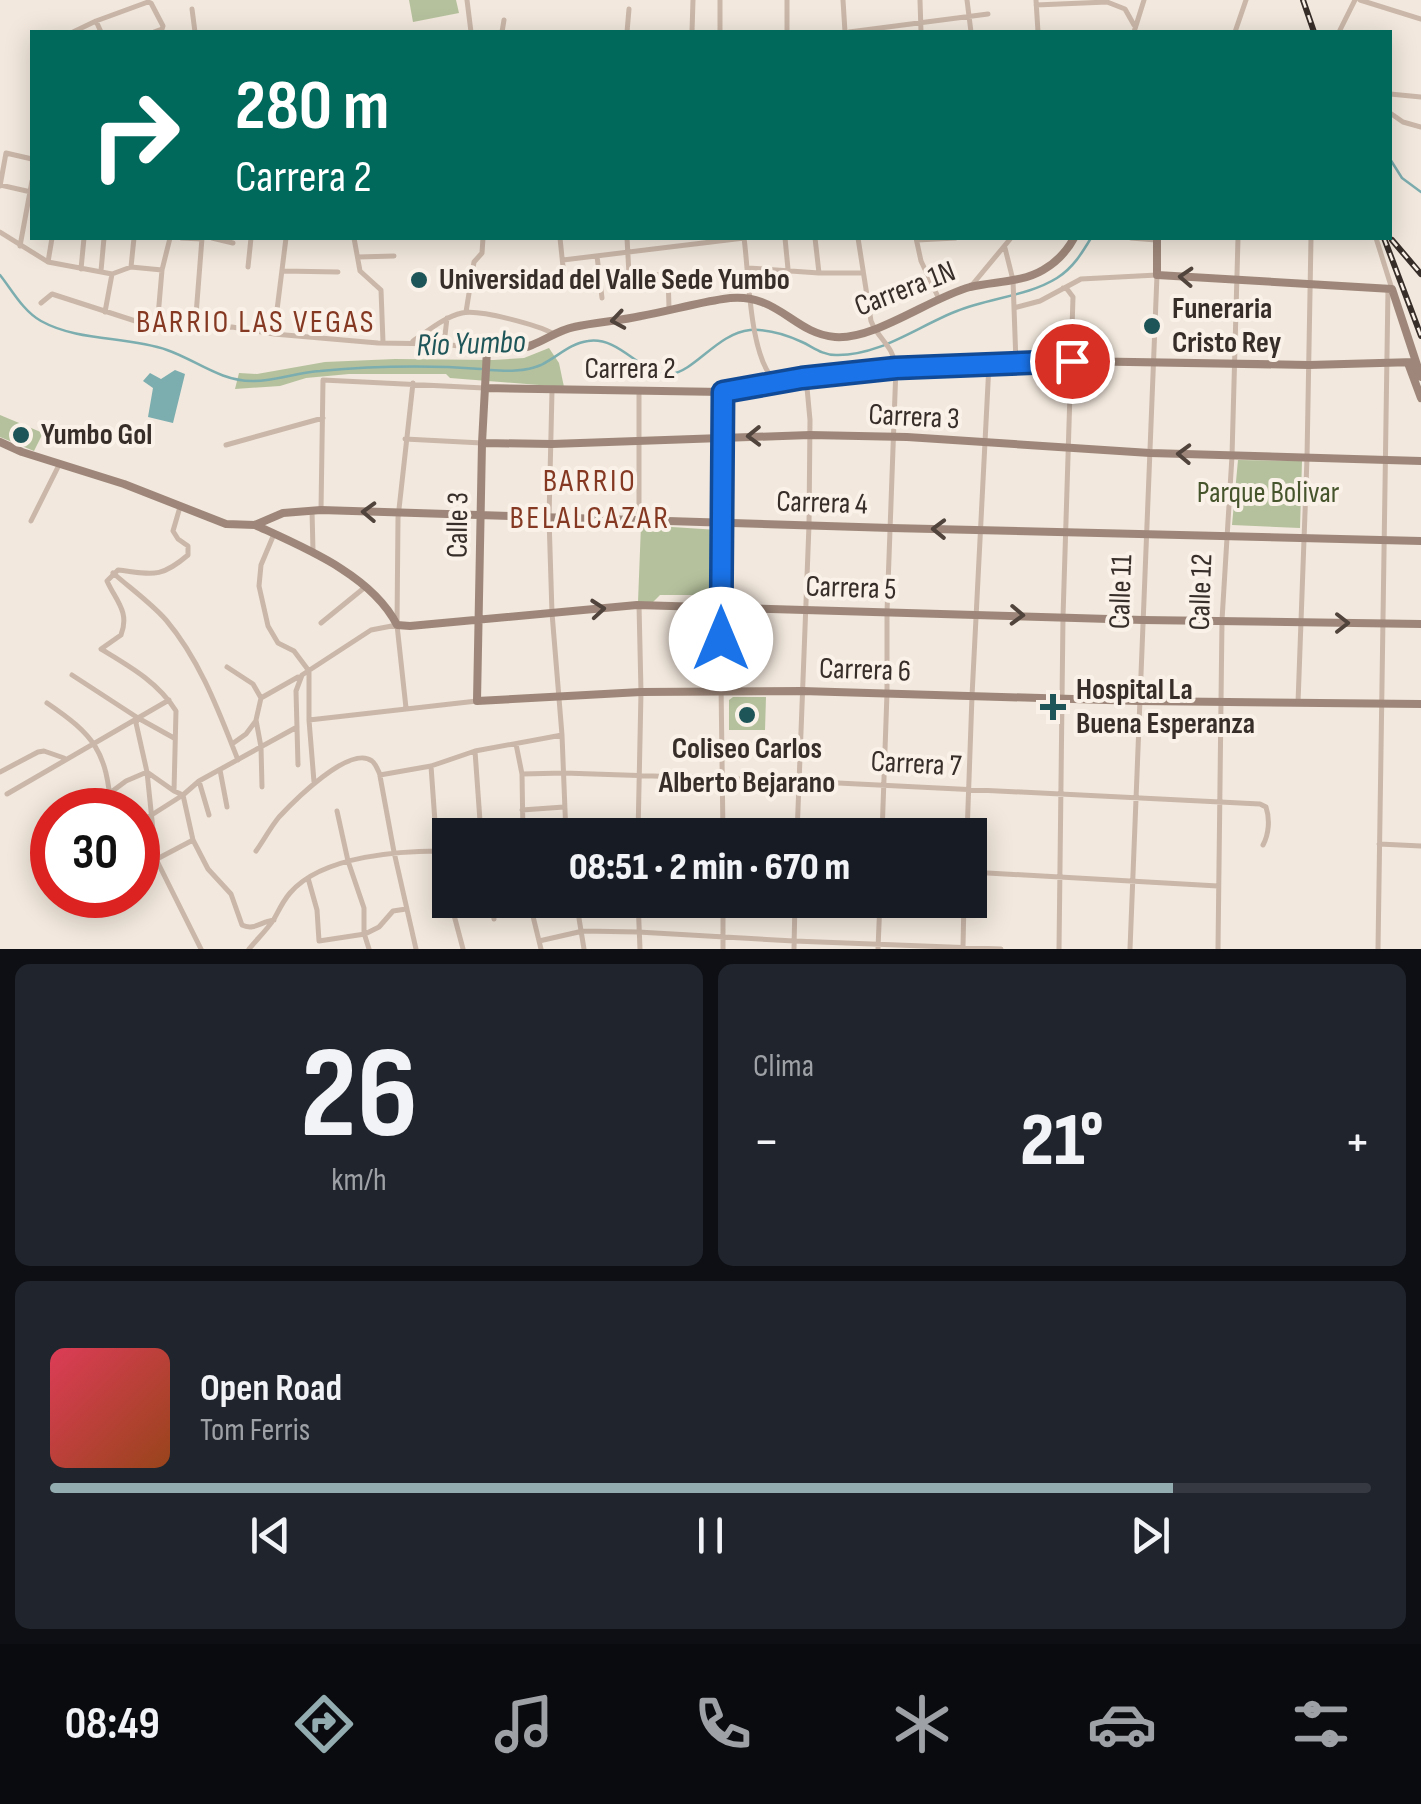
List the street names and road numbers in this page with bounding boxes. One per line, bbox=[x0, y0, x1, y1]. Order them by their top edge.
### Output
street label: Carrera 1N bbox=[850, 253, 960, 325]
street label: Carrera 2 bbox=[584, 351, 676, 387]
street label: Carrera 3 bbox=[867, 397, 961, 437]
street label: Carrera 4 bbox=[776, 483, 868, 523]
street label: Calle 3 bbox=[439, 492, 477, 558]
street label: Calle 12 bbox=[1182, 553, 1220, 631]
street label: Calle 11 bbox=[1102, 554, 1140, 630]
street label: Carrera 5 bbox=[805, 568, 897, 608]
street label: Carrera 6 bbox=[818, 650, 912, 690]
street label: Carrera 7 bbox=[870, 744, 962, 784]

